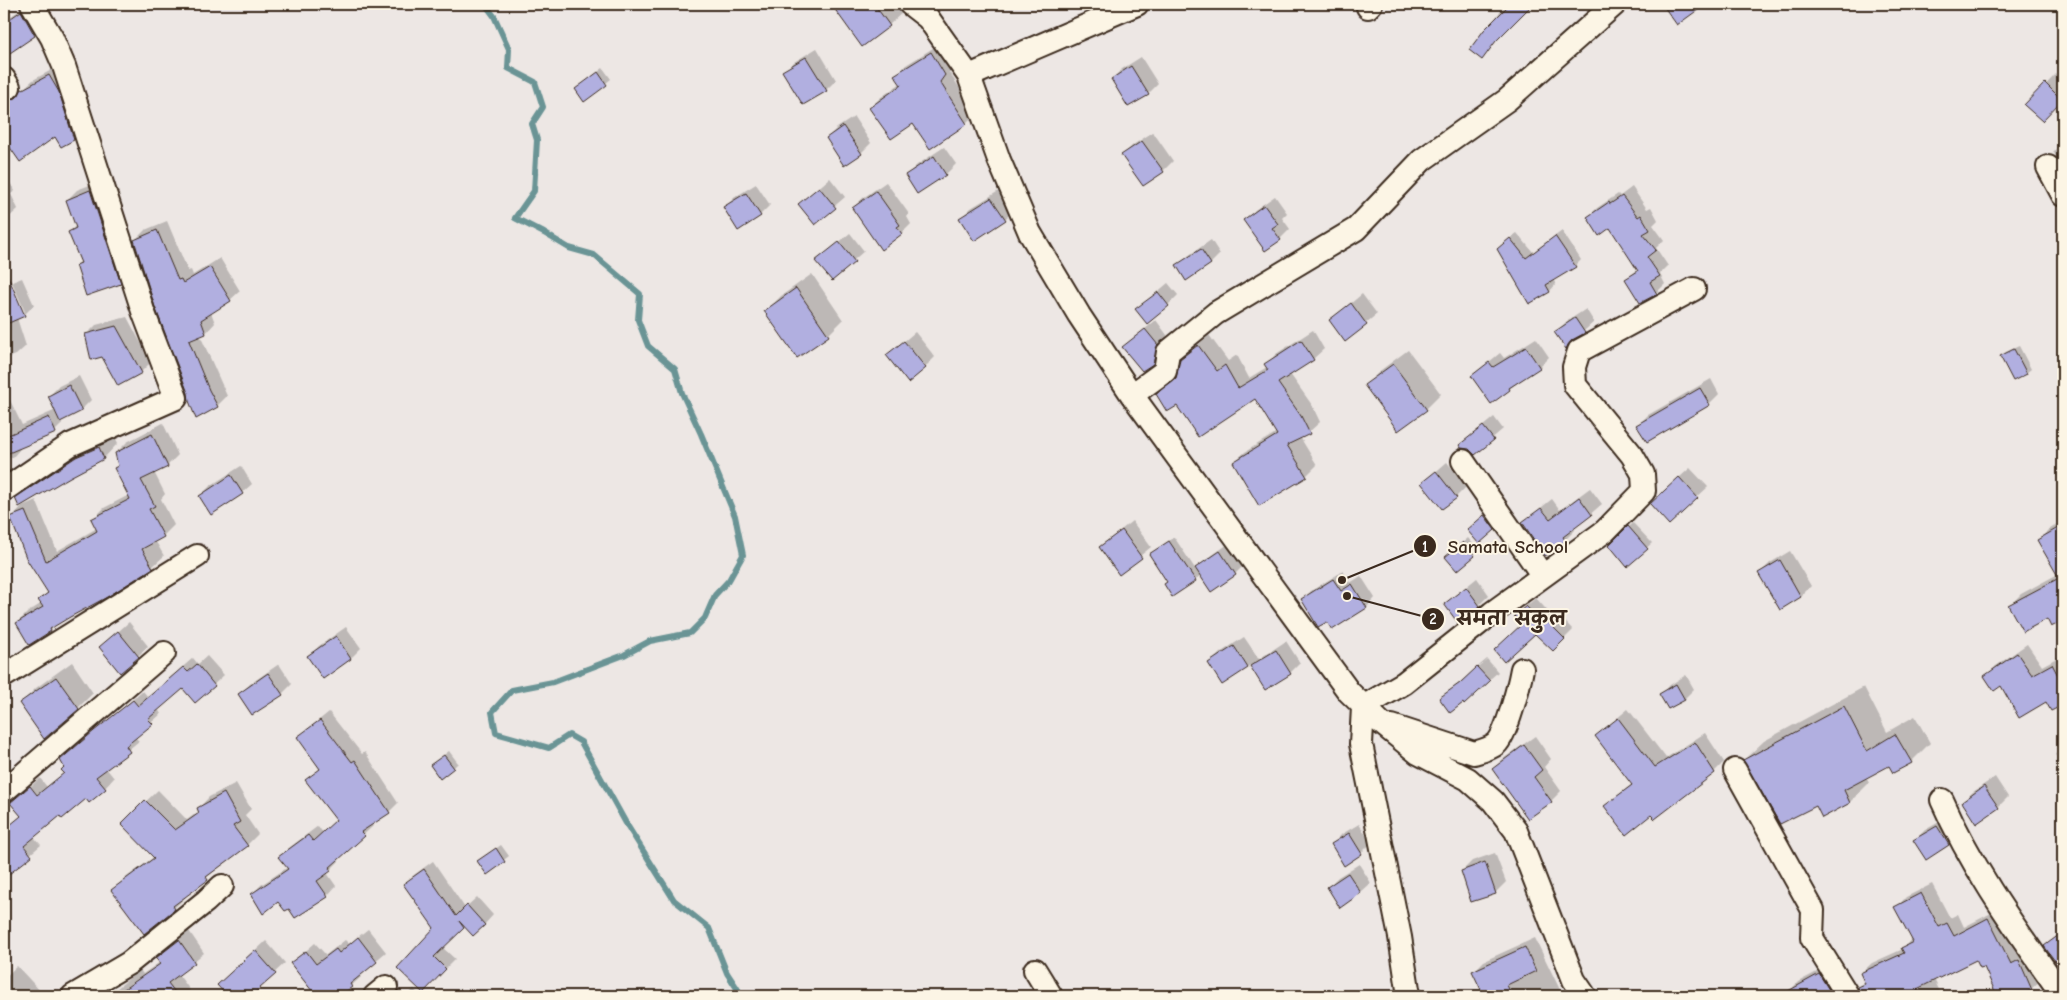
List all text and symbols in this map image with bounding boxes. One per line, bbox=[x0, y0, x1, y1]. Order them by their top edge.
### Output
callout: Samata School bbox=[1412, 529, 1578, 563]
text: Samata School bbox=[1448, 536, 1568, 558]
text: 1 bbox=[1422, 538, 1428, 556]
callout: समता सकुल bbox=[1421, 602, 1576, 636]
text: समता सकुल bbox=[1456, 608, 1568, 633]
text: 2 bbox=[1429, 610, 1437, 628]

